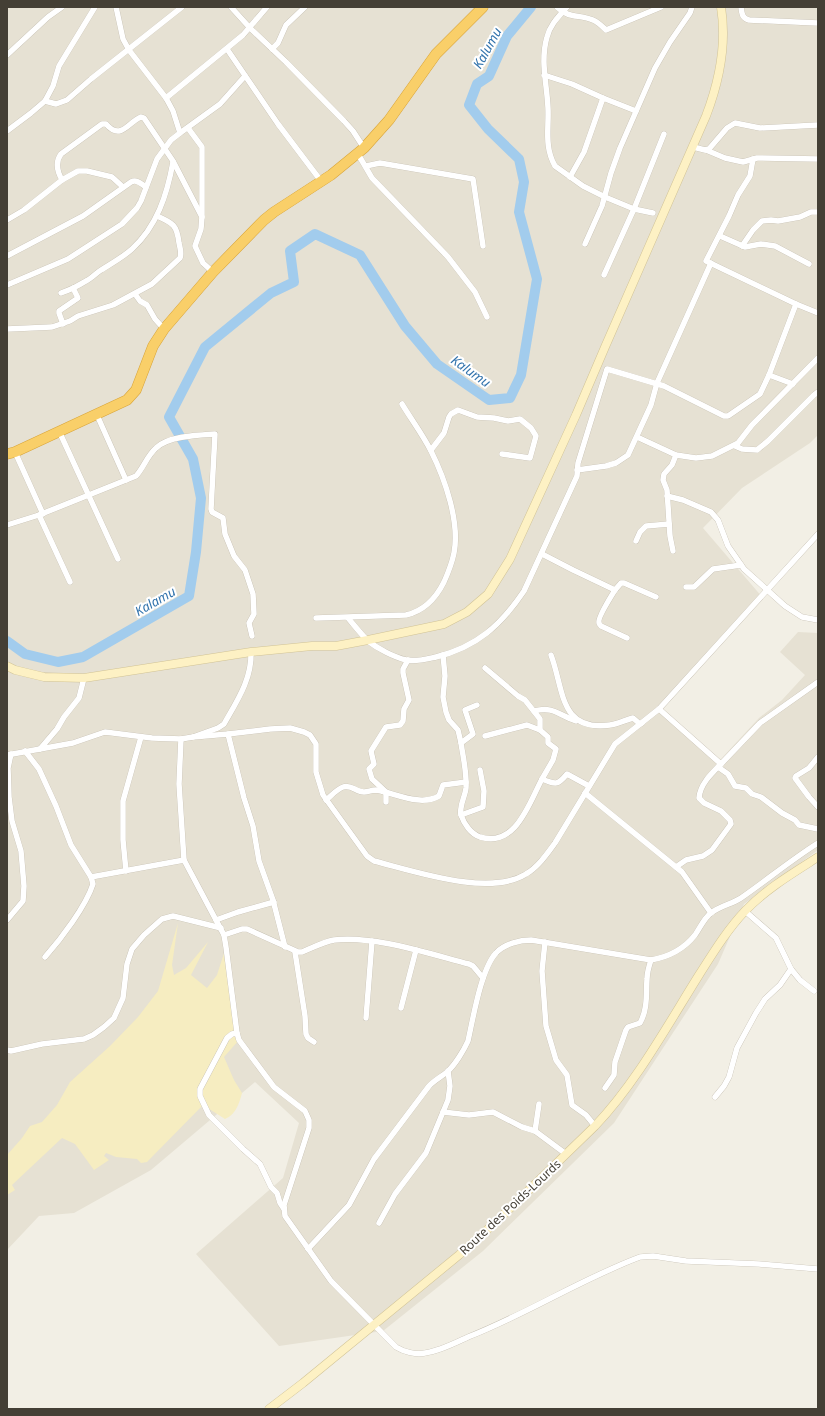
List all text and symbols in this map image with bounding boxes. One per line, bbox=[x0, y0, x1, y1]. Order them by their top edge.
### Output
water label: Kalumu bbox=[468, 24, 506, 72]
water label: Kalumu bbox=[448, 351, 495, 391]
water label: Kalamu bbox=[131, 582, 179, 620]
street label: Route des Poids-Lourds bbox=[456, 1155, 565, 1259]

